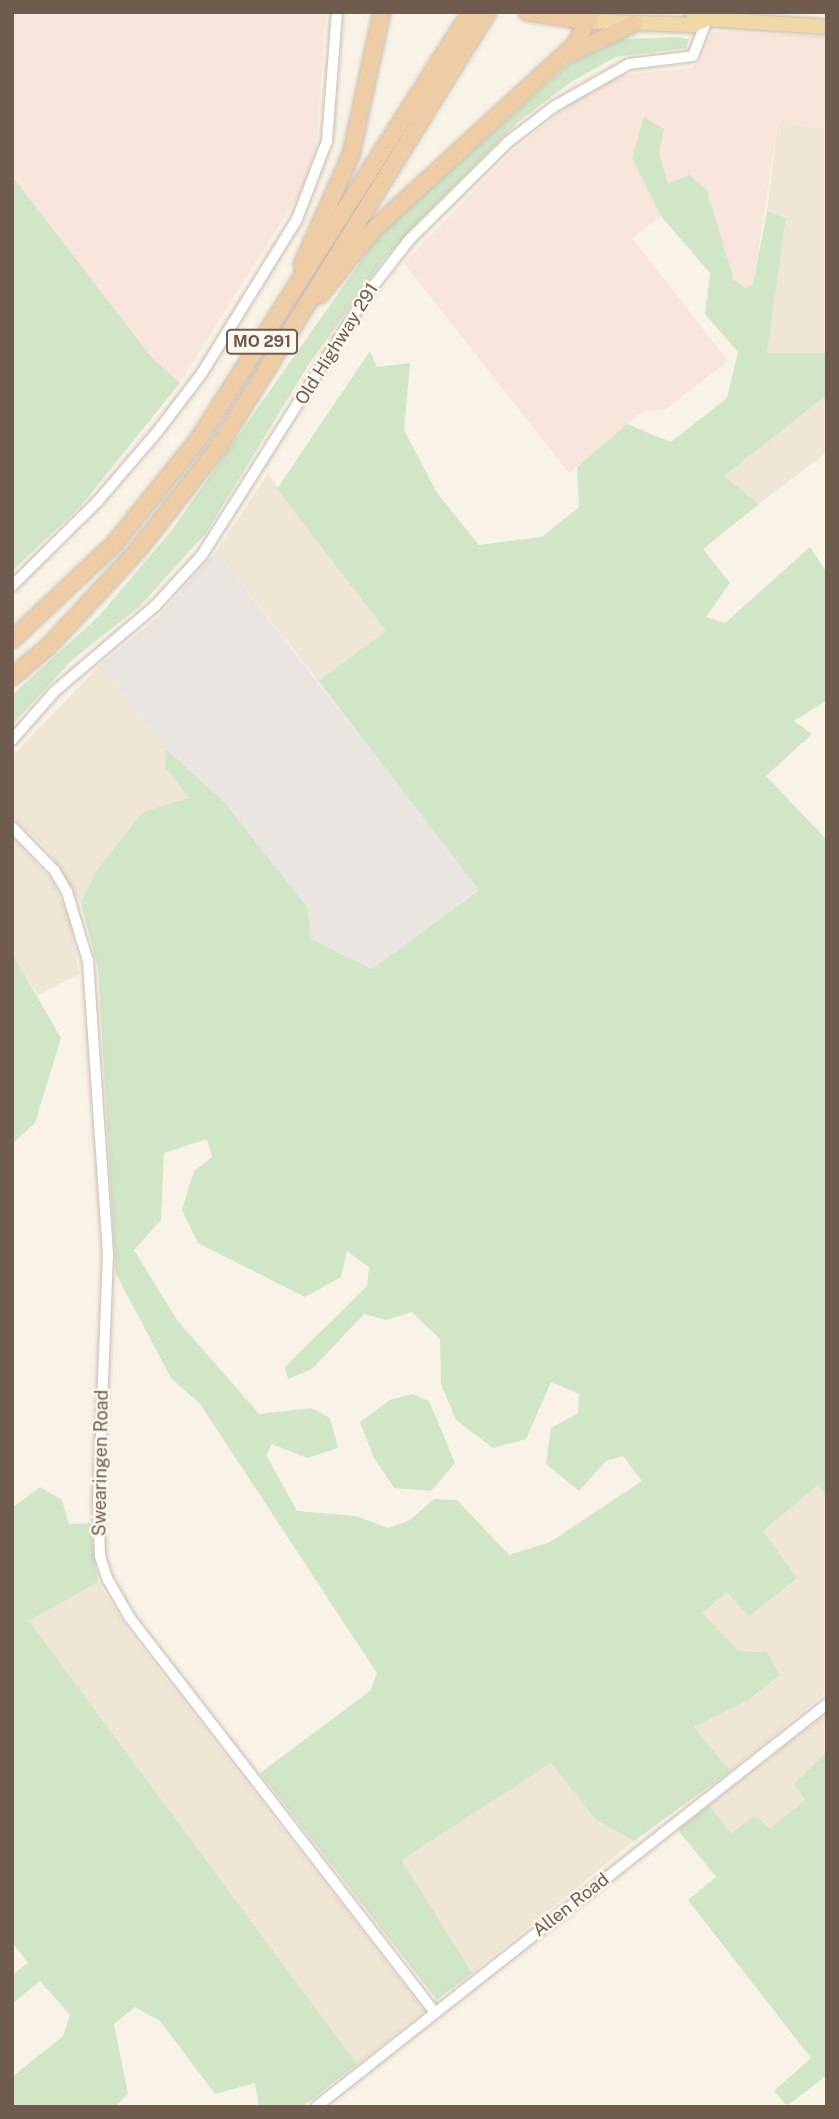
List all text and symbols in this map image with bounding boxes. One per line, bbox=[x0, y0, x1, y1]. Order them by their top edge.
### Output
street label: Old Highway 291 bbox=[291, 279, 383, 409]
road number: MO 291 bbox=[225, 330, 299, 354]
street label: Swearingen Road bbox=[89, 1390, 113, 1536]
street label: Allen Road bbox=[529, 1869, 613, 1941]

